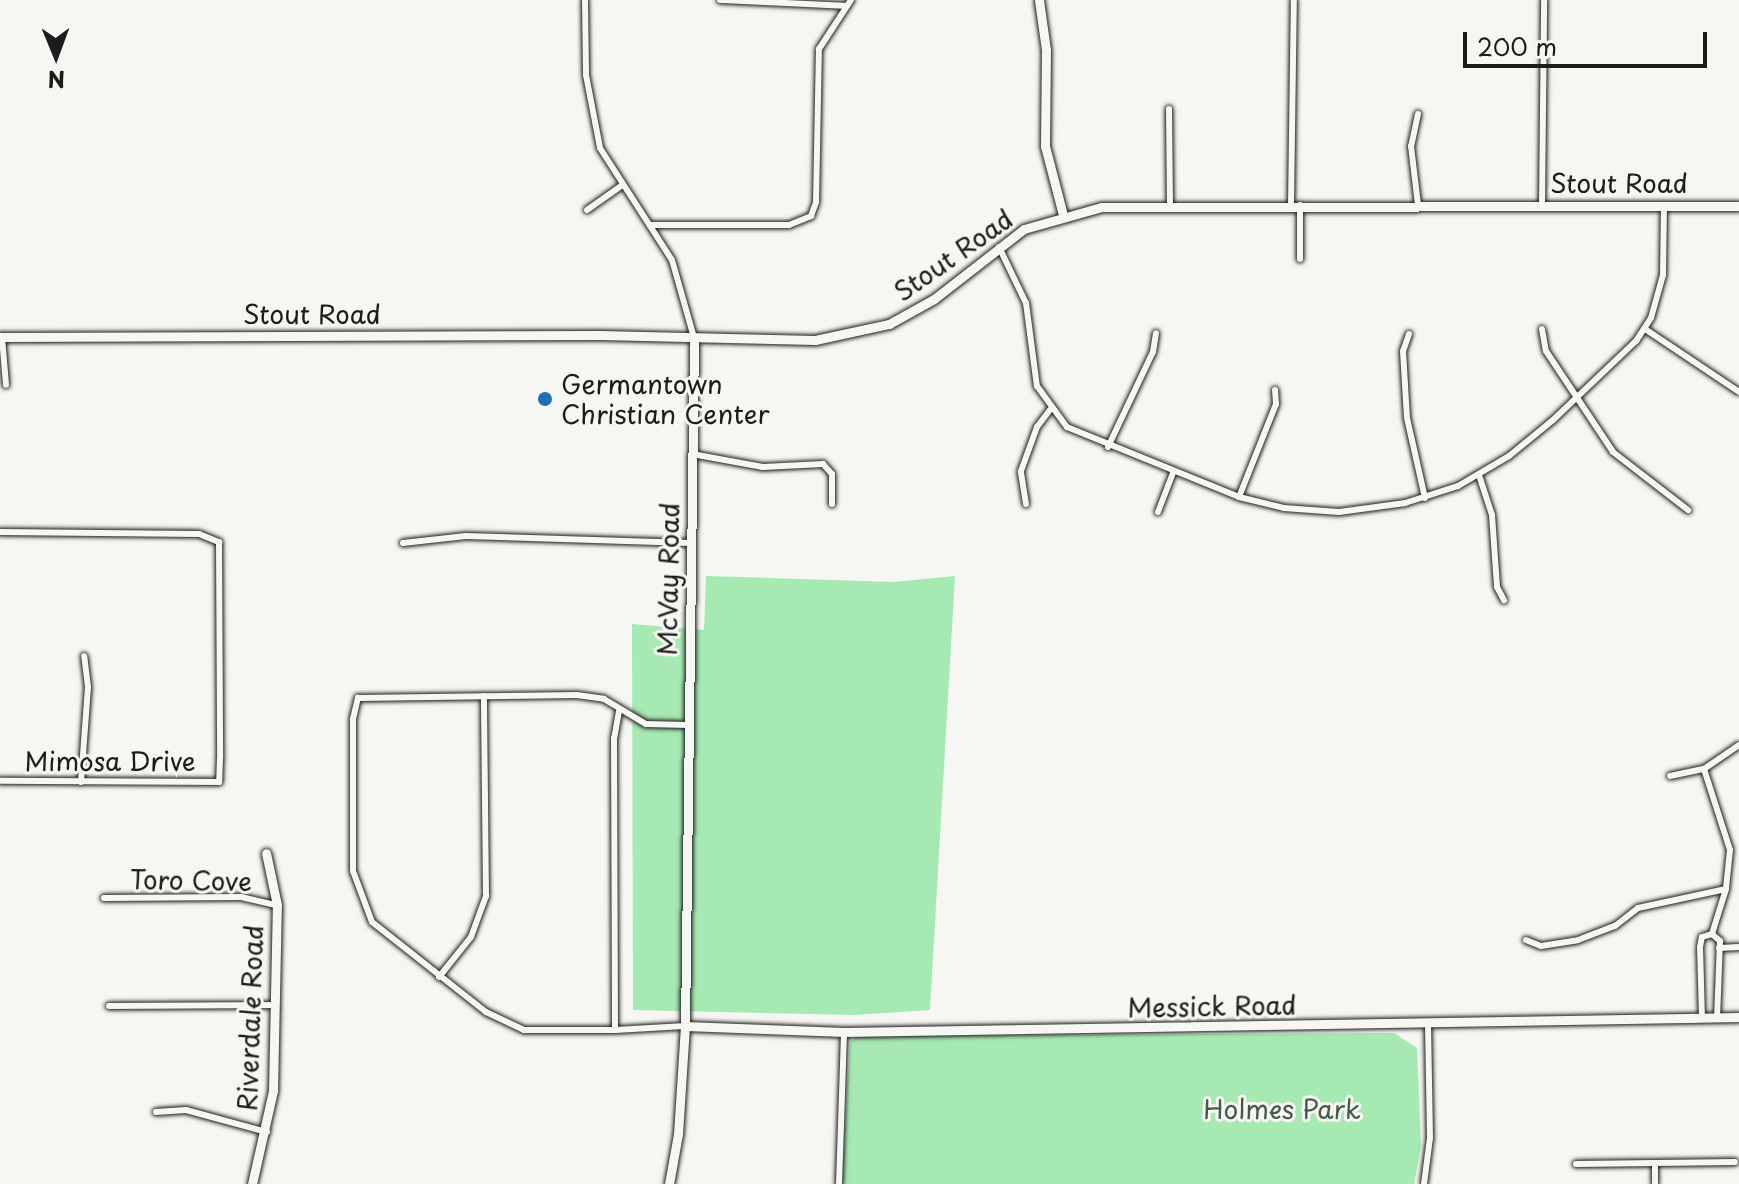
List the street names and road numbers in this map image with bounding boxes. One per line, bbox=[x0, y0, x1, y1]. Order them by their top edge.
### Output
street label: Stout Road bbox=[1550, 167, 1688, 199]
street label: Stout Road bbox=[888, 203, 1018, 307]
street label: Stout Road bbox=[243, 298, 381, 330]
street label: McVay Road bbox=[651, 501, 685, 657]
street label: Mimosa Drive bbox=[24, 745, 196, 777]
street label: Toro Cove bbox=[130, 863, 252, 897]
street label: Riverdale Road bbox=[231, 923, 269, 1113]
street label: Messick Road bbox=[1127, 989, 1297, 1023]

